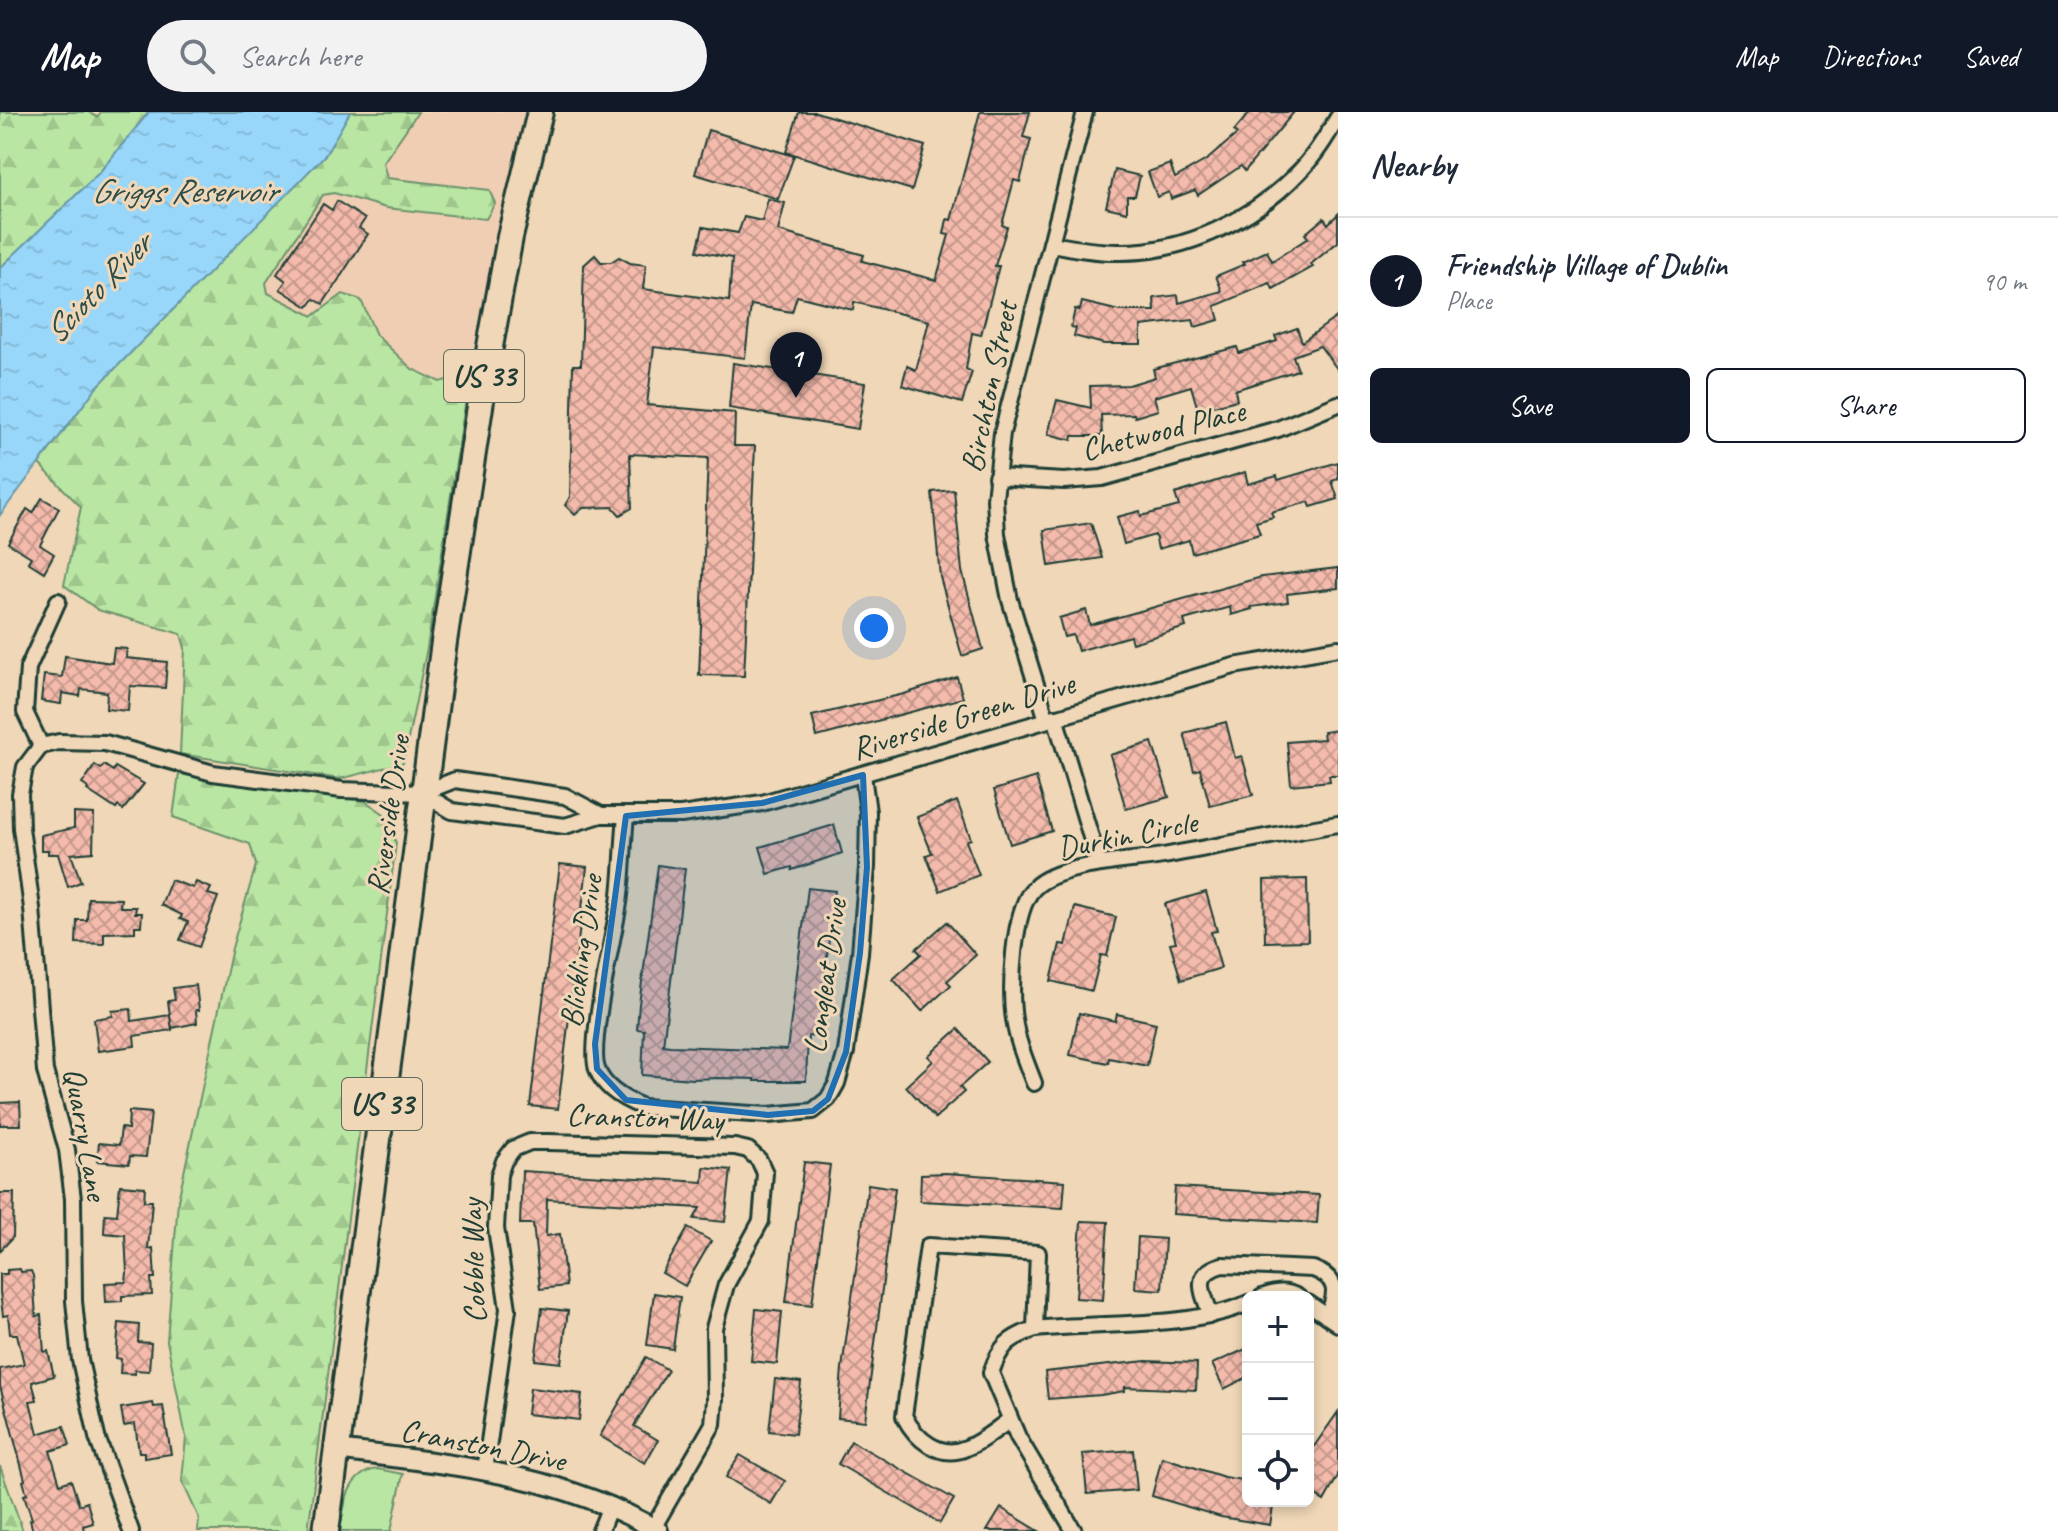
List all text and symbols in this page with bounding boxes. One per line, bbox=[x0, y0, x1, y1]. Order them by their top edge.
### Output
search box bbox=[147, 20, 707, 92]
text: Map bbox=[40, 33, 99, 80]
icon: search bbox=[175, 34, 219, 78]
text: Search here bbox=[239, 37, 361, 75]
text: Map bbox=[1735, 39, 1778, 74]
text: Directions bbox=[1822, 39, 1920, 74]
text: Saved bbox=[1964, 39, 2018, 74]
text: Nearby bbox=[1370, 143, 1456, 186]
water label: Griggs Reservoir bbox=[92, 169, 281, 212]
water label: Scioto River bbox=[34, 220, 164, 352]
text: Friendship Village of Dublin bbox=[1446, 246, 1727, 284]
text: 1 bbox=[1390, 265, 1402, 298]
text: 90 m bbox=[1982, 265, 2026, 298]
text: Place bbox=[1446, 284, 1492, 317]
street label: Birchton Street bbox=[951, 295, 1028, 476]
pin: 1 bbox=[770, 332, 822, 398]
road number: US 33 bbox=[444, 350, 524, 402]
button: Save bbox=[1370, 368, 1690, 443]
button: Share bbox=[1706, 368, 2026, 443]
street label: Chetwood Place bbox=[1077, 389, 1251, 470]
your location bbox=[854, 608, 894, 648]
street label: Riverside Green Drive bbox=[847, 662, 1082, 769]
street label: Riverside Drive bbox=[357, 730, 420, 897]
street label: Durkin Circle bbox=[1054, 801, 1203, 869]
street label: Blickling Drive bbox=[550, 870, 612, 1030]
street label: Longleat Drive bbox=[794, 894, 856, 1056]
street label: Quarry Lane bbox=[54, 1064, 118, 1206]
road number: US 33 bbox=[342, 1078, 422, 1130]
street label: Cranston Way bbox=[566, 1094, 727, 1140]
street label: Cobble Way bbox=[450, 1195, 496, 1324]
map controls bbox=[1242, 1291, 1314, 1507]
button: + bbox=[1242, 1291, 1314, 1363]
button: − bbox=[1242, 1363, 1314, 1435]
street label: Cranston Drive bbox=[397, 1409, 571, 1482]
button: locate bbox=[1242, 1435, 1314, 1507]

